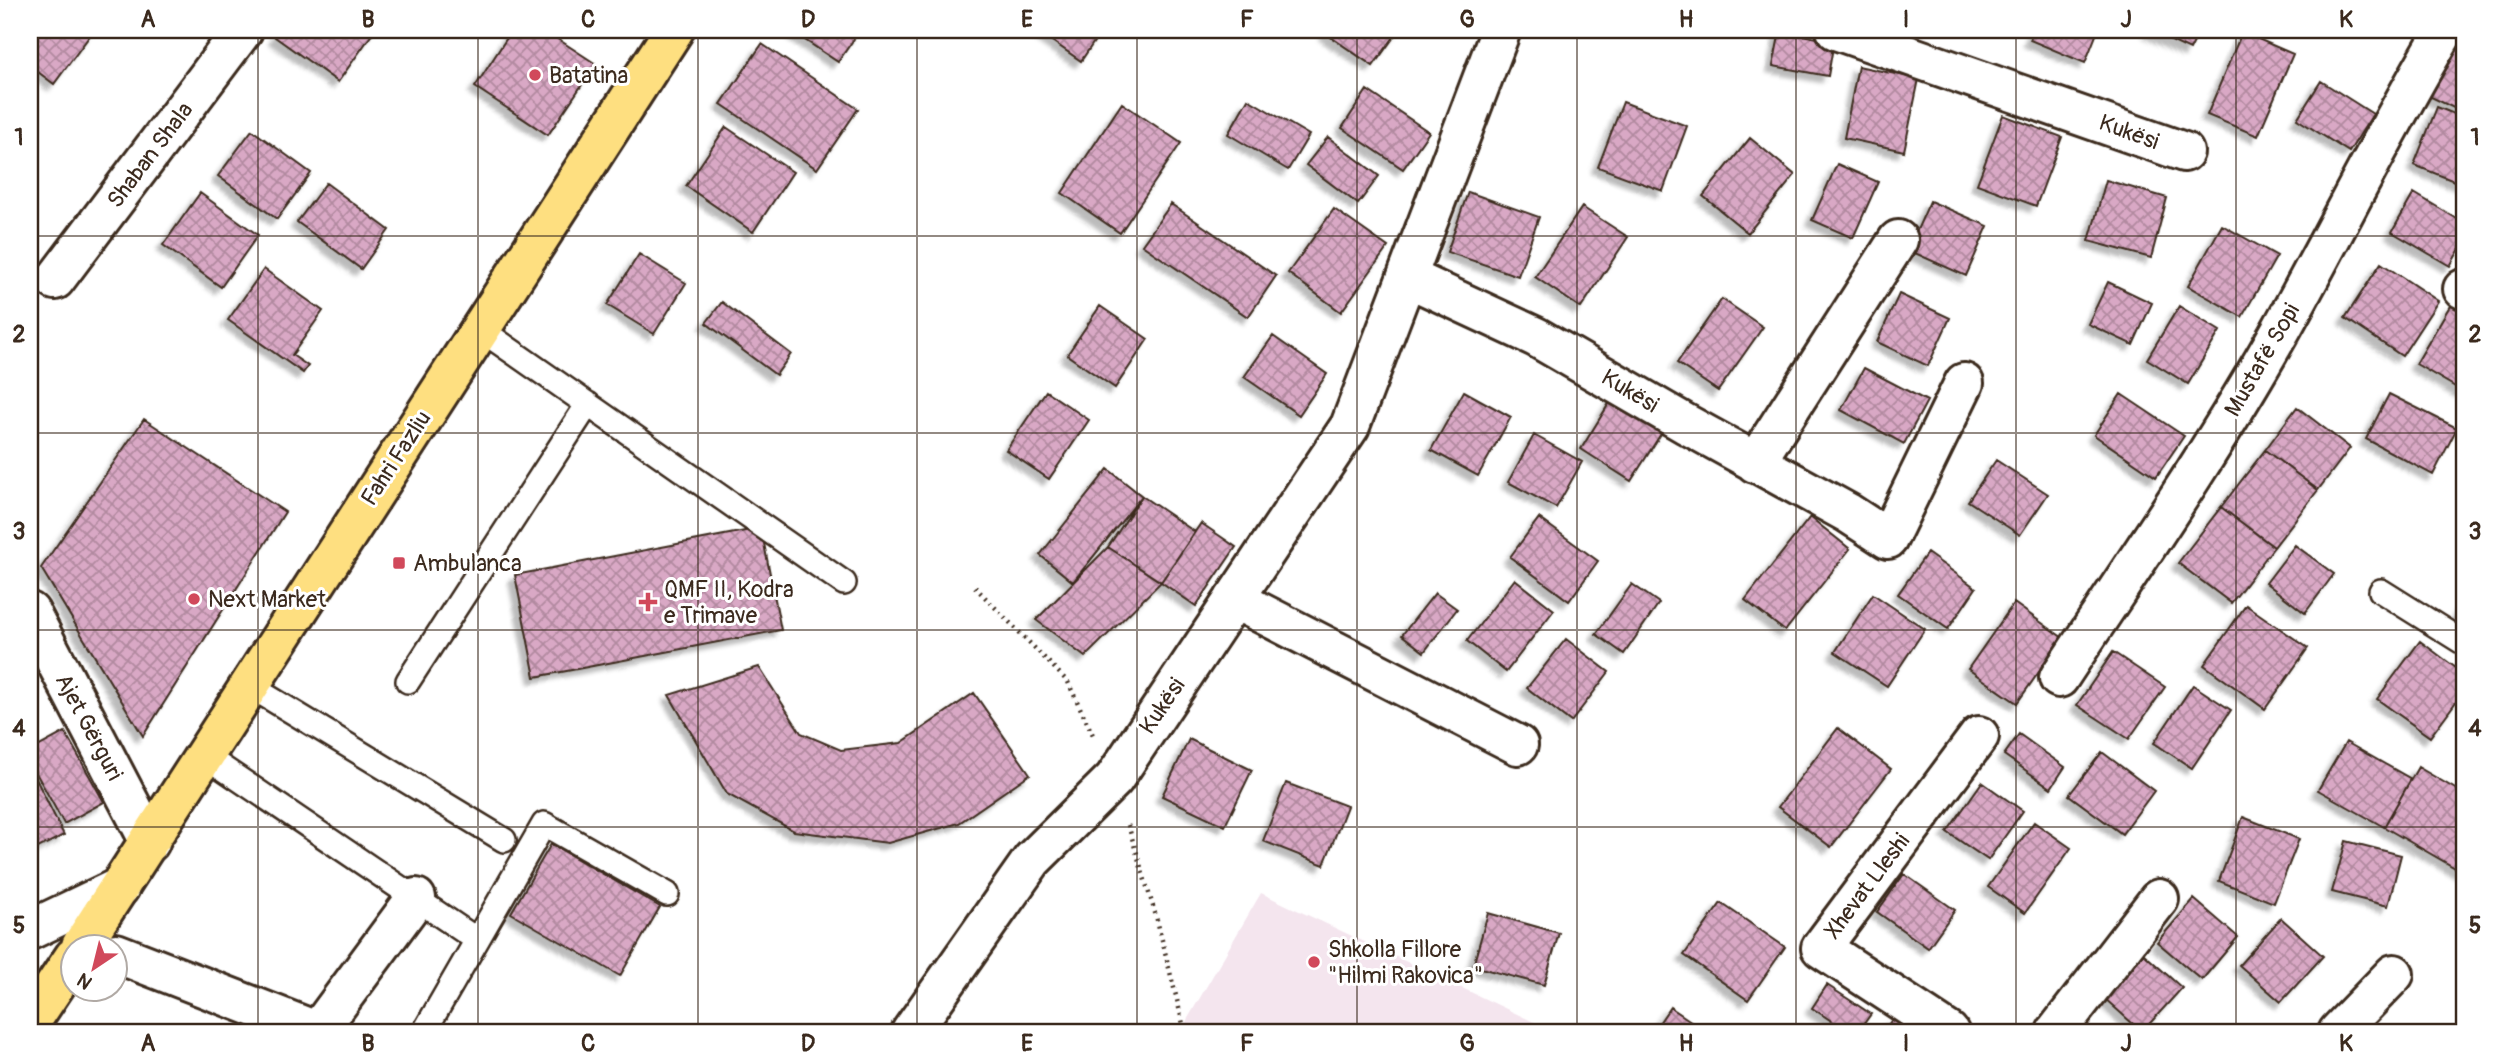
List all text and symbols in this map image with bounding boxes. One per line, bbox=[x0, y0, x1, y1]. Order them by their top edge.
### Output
text: A bbox=[141, 5, 156, 34]
text: B bbox=[361, 5, 375, 34]
text: C bbox=[581, 5, 595, 34]
text: D bbox=[801, 5, 815, 34]
text: E bbox=[1021, 5, 1033, 34]
text: F bbox=[1240, 5, 1254, 34]
text: G bbox=[1459, 5, 1475, 34]
text: H bbox=[1679, 5, 1693, 34]
text: I bbox=[1903, 5, 1909, 34]
text: J bbox=[2120, 5, 2132, 34]
text: K bbox=[2339, 5, 2353, 34]
place label: Batatina bbox=[549, 61, 628, 90]
marker: Batatina bbox=[527, 67, 543, 83]
street label: Shaban Shala bbox=[101, 96, 199, 214]
street label: Kukësi bbox=[2095, 108, 2163, 156]
text: 1 bbox=[15, 123, 24, 152]
text: 1 bbox=[2471, 123, 2480, 152]
street label: Mustafë Sopi bbox=[2218, 298, 2306, 422]
text: 2 bbox=[13, 320, 26, 349]
text: 2 bbox=[2469, 320, 2482, 349]
street label: Kukësi bbox=[1596, 363, 1664, 419]
street label: Fahri Fazliu bbox=[355, 405, 437, 511]
text: 3 bbox=[13, 517, 25, 546]
text: 3 bbox=[2469, 517, 2481, 546]
place label: Ambulanca bbox=[413, 549, 522, 578]
marker: Ambulanca bbox=[391, 555, 407, 571]
place label: QMF II, Kodra e Trimave bbox=[664, 575, 794, 630]
place label: Next Market bbox=[208, 585, 327, 614]
marker: Next Market bbox=[186, 591, 202, 607]
marker: QMF II, Kodra e Trimave bbox=[638, 592, 658, 612]
street label: Ajet Gërguri bbox=[49, 669, 129, 785]
street label: Kukësi bbox=[1133, 672, 1191, 740]
text: 4 bbox=[12, 714, 26, 743]
text: 4 bbox=[2468, 714, 2482, 743]
street label: Xhevat Lleshi bbox=[1818, 827, 1916, 945]
text: 5 bbox=[13, 911, 25, 940]
text: 5 bbox=[2469, 911, 2481, 940]
north arrow bbox=[60, 932, 130, 1002]
place label: Shkolla Fillore "Hilmi Rakovica" bbox=[1328, 935, 1483, 990]
marker: Shkolla Fillore "Hilmi Rakovica" bbox=[1306, 954, 1322, 970]
text: N bbox=[73, 968, 97, 995]
text: A bbox=[141, 1029, 156, 1058]
text: B bbox=[361, 1029, 375, 1058]
text: C bbox=[581, 1029, 595, 1058]
text: D bbox=[801, 1029, 815, 1058]
text: E bbox=[1021, 1029, 1033, 1058]
text: F bbox=[1240, 1029, 1254, 1058]
text: G bbox=[1459, 1029, 1475, 1058]
text: H bbox=[1679, 1029, 1693, 1058]
text: I bbox=[1903, 1029, 1909, 1058]
text: J bbox=[2120, 1029, 2132, 1058]
text: K bbox=[2339, 1029, 2353, 1058]

